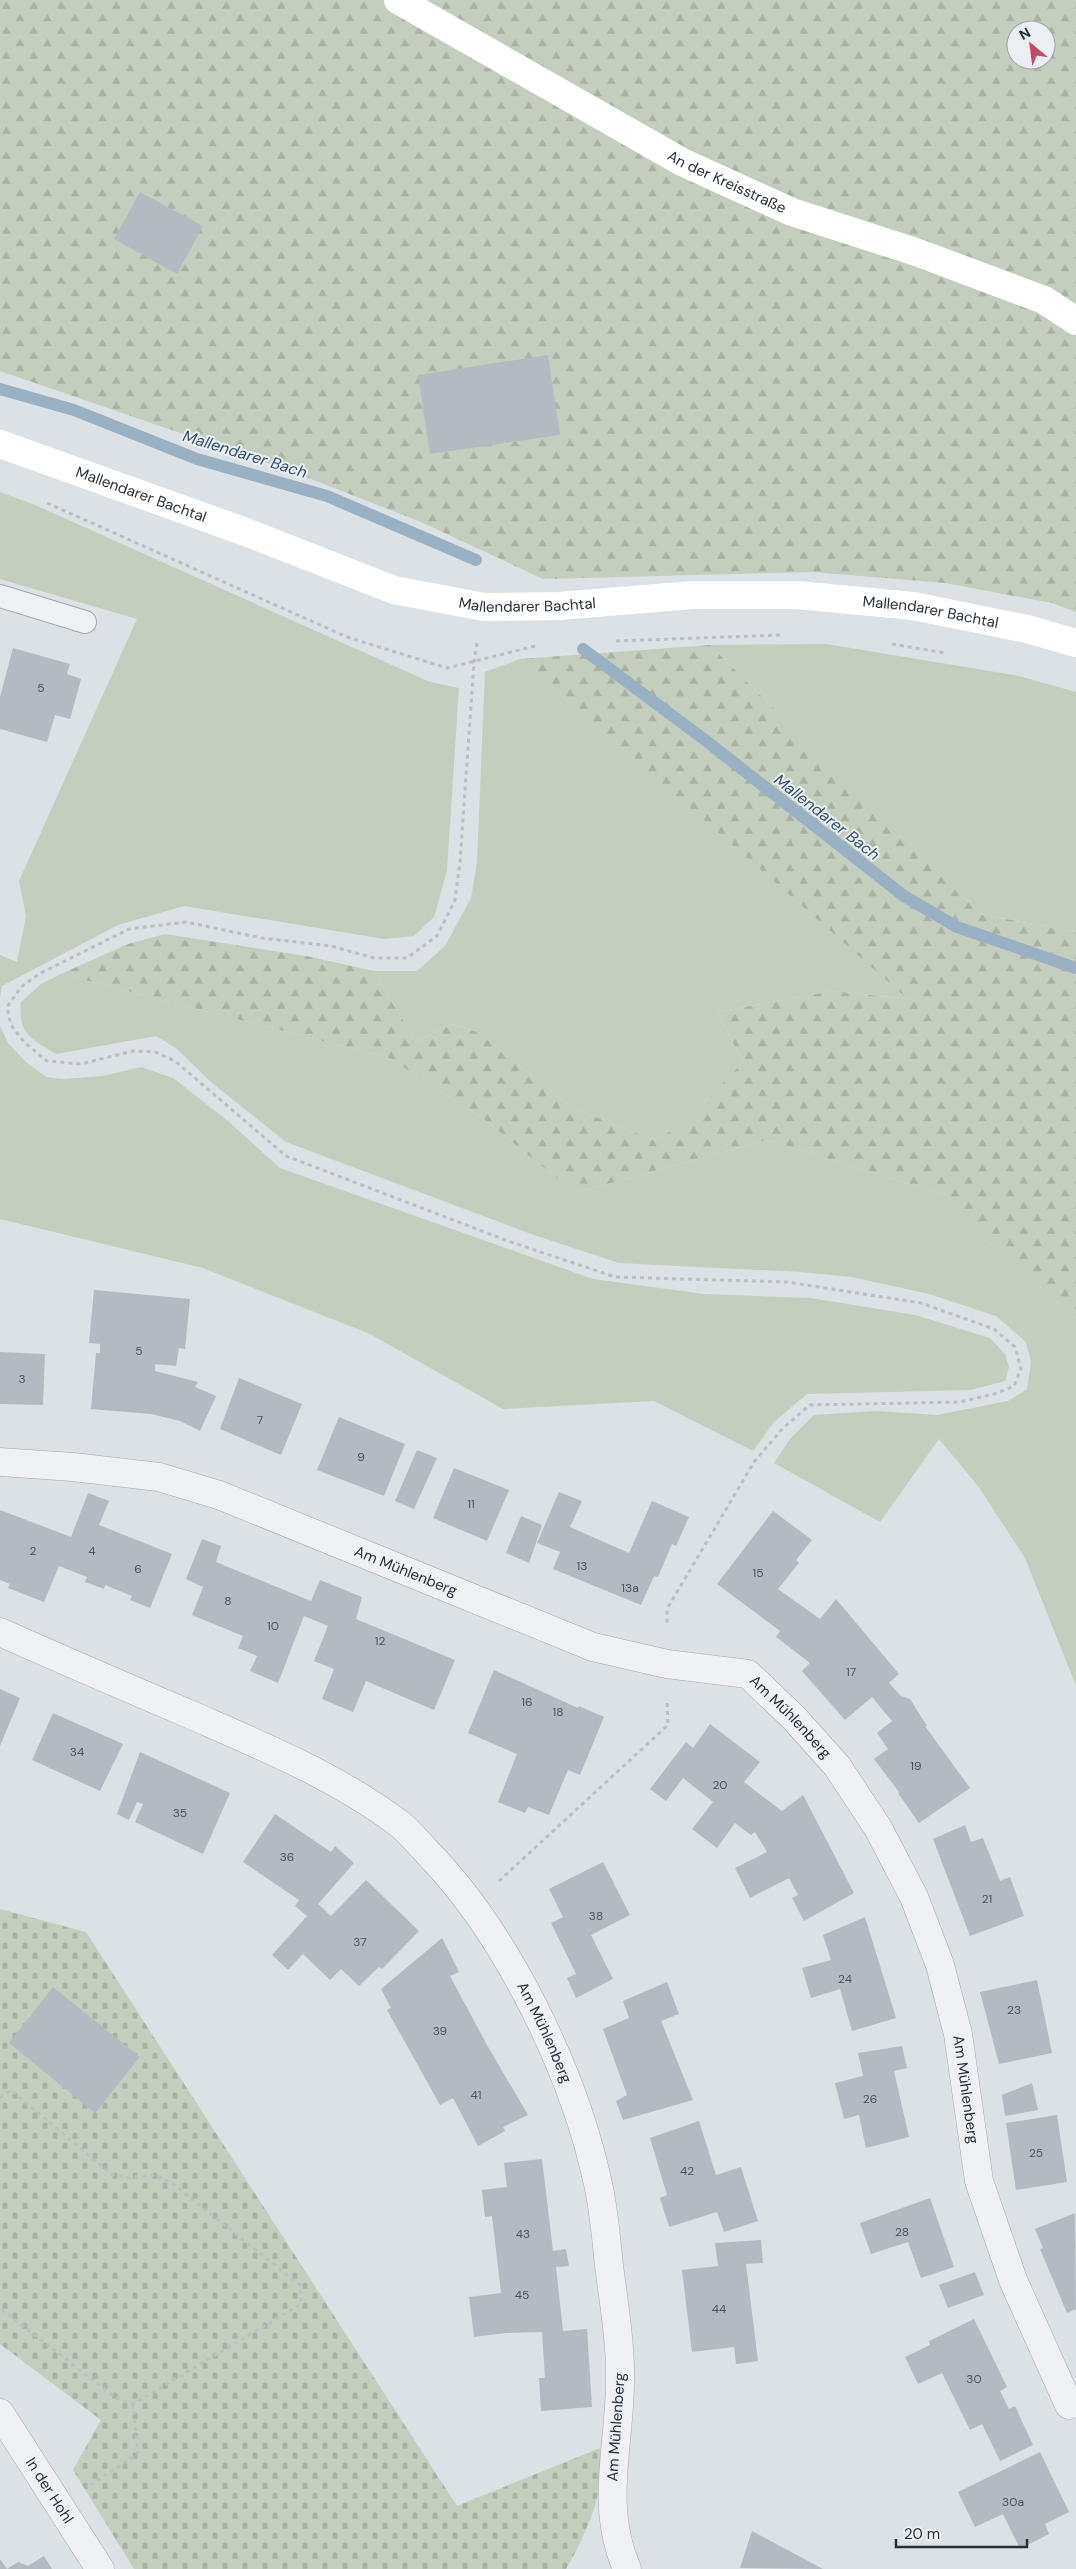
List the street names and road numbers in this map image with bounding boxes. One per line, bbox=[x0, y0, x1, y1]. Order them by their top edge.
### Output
street label: An der Kreisstraße bbox=[664, 146, 789, 218]
street label: Mallendarer Bachtal bbox=[73, 462, 209, 527]
street label: Mallendarer Bachtal bbox=[862, 591, 1000, 633]
street label: Mallendarer Bachtal bbox=[457, 592, 597, 617]
street label: Am Mühlenberg bbox=[351, 1541, 460, 1601]
street label: Am Mühlenberg bbox=[745, 1671, 836, 1763]
street label: Am Mühlenberg bbox=[512, 1978, 576, 2086]
street label: Am Mühlenberg bbox=[948, 2034, 984, 2145]
street label: Am Mühlenberg bbox=[602, 2372, 630, 2482]
street label: In der Hohl bbox=[21, 2454, 78, 2527]

